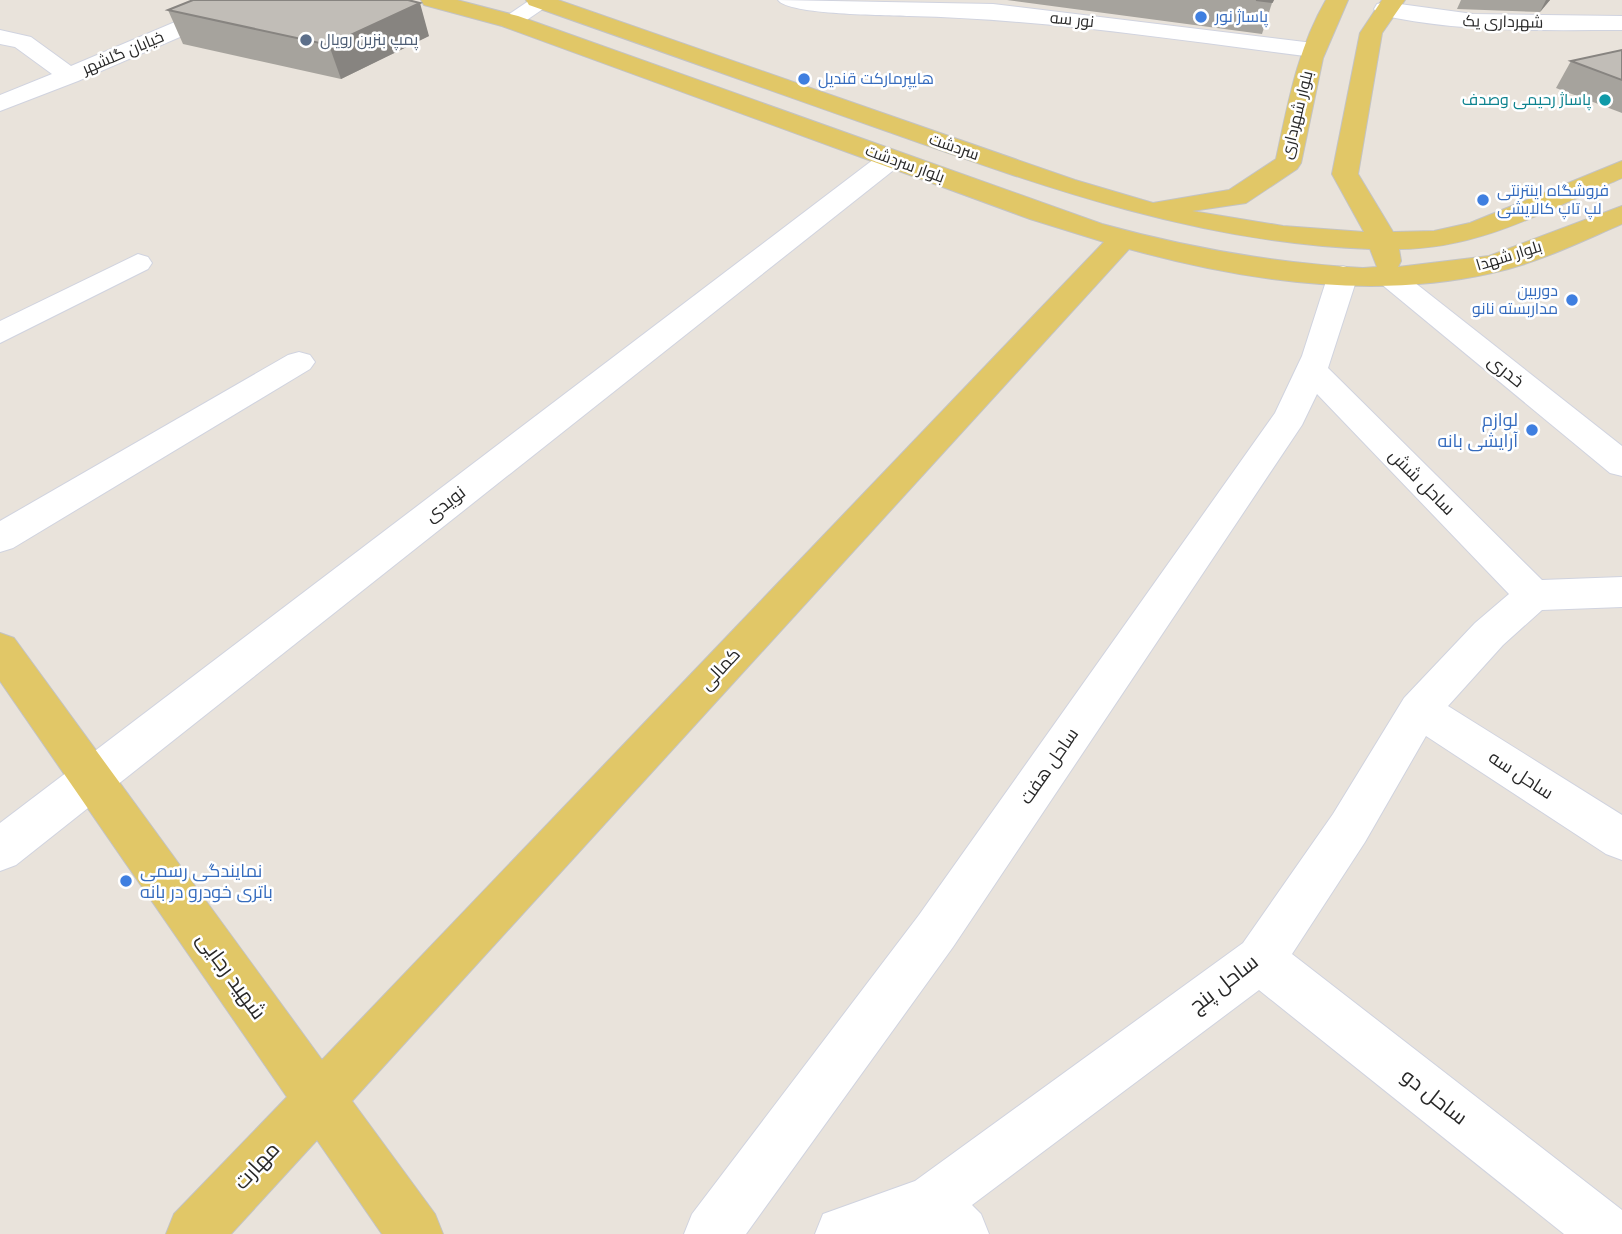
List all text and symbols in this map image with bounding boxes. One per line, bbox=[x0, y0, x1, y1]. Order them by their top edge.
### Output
place label: پاساژ نور bbox=[1214, 7, 1269, 28]
street label: نور سه bbox=[1049, 8, 1095, 32]
marker: پاساژ نور bbox=[1193, 9, 1209, 25]
street label: شهرداری یک bbox=[1462, 11, 1544, 33]
street label: خیابان گلشهر bbox=[78, 27, 167, 80]
place label: پمپ بنزین رویال bbox=[320, 30, 419, 51]
marker: پمپ بنزین رویال bbox=[298, 32, 314, 48]
place label: هایپرمارکت قندیل bbox=[818, 69, 934, 90]
street label: بلوار شهرداری bbox=[1276, 69, 1318, 161]
marker: هایپرمارکت قندیل bbox=[796, 71, 812, 87]
place label: پاساژ رحیمی وصدف bbox=[1462, 90, 1592, 111]
marker: پاساژ رحیمی وصدف bbox=[1597, 92, 1613, 108]
street label: سردشت bbox=[926, 129, 982, 165]
street label: بلوار سردشت bbox=[863, 140, 947, 188]
place label: فروشگاه اینترنتی لپ تاپ کالایشی bbox=[1497, 181, 1609, 220]
marker: فروشگاه اینترنتی لپ تاپ کالایشی bbox=[1475, 192, 1491, 208]
street label: بلوار شهدا bbox=[1474, 237, 1544, 275]
place label: دوربین مداربسته نانو bbox=[1472, 281, 1558, 319]
marker: دوربین مداربسته نانو bbox=[1564, 292, 1580, 308]
street label: خدری bbox=[1483, 350, 1529, 392]
place label: لوازم آرایشی بانه bbox=[1437, 409, 1518, 452]
marker: لوازم آرایشی بانه bbox=[1524, 422, 1540, 438]
street label: ساحل شش bbox=[1384, 444, 1460, 520]
street label: نویدی bbox=[420, 481, 470, 527]
street label: کمالی bbox=[695, 643, 745, 695]
street label: ساحل هفت bbox=[1015, 724, 1083, 808]
street label: ساحل سه bbox=[1485, 746, 1557, 804]
place label: نمایندگی رسمی باتری خودرو در بانه bbox=[140, 860, 273, 903]
marker: نمایندگی رسمی باتری خودرو در بانه bbox=[118, 873, 134, 889]
street label: شهید رجایی bbox=[191, 928, 271, 1024]
street label: ساحل پنج bbox=[1185, 949, 1264, 1019]
street label: ساحل دو bbox=[1396, 1063, 1472, 1131]
street label: مهارت bbox=[229, 1137, 285, 1195]

